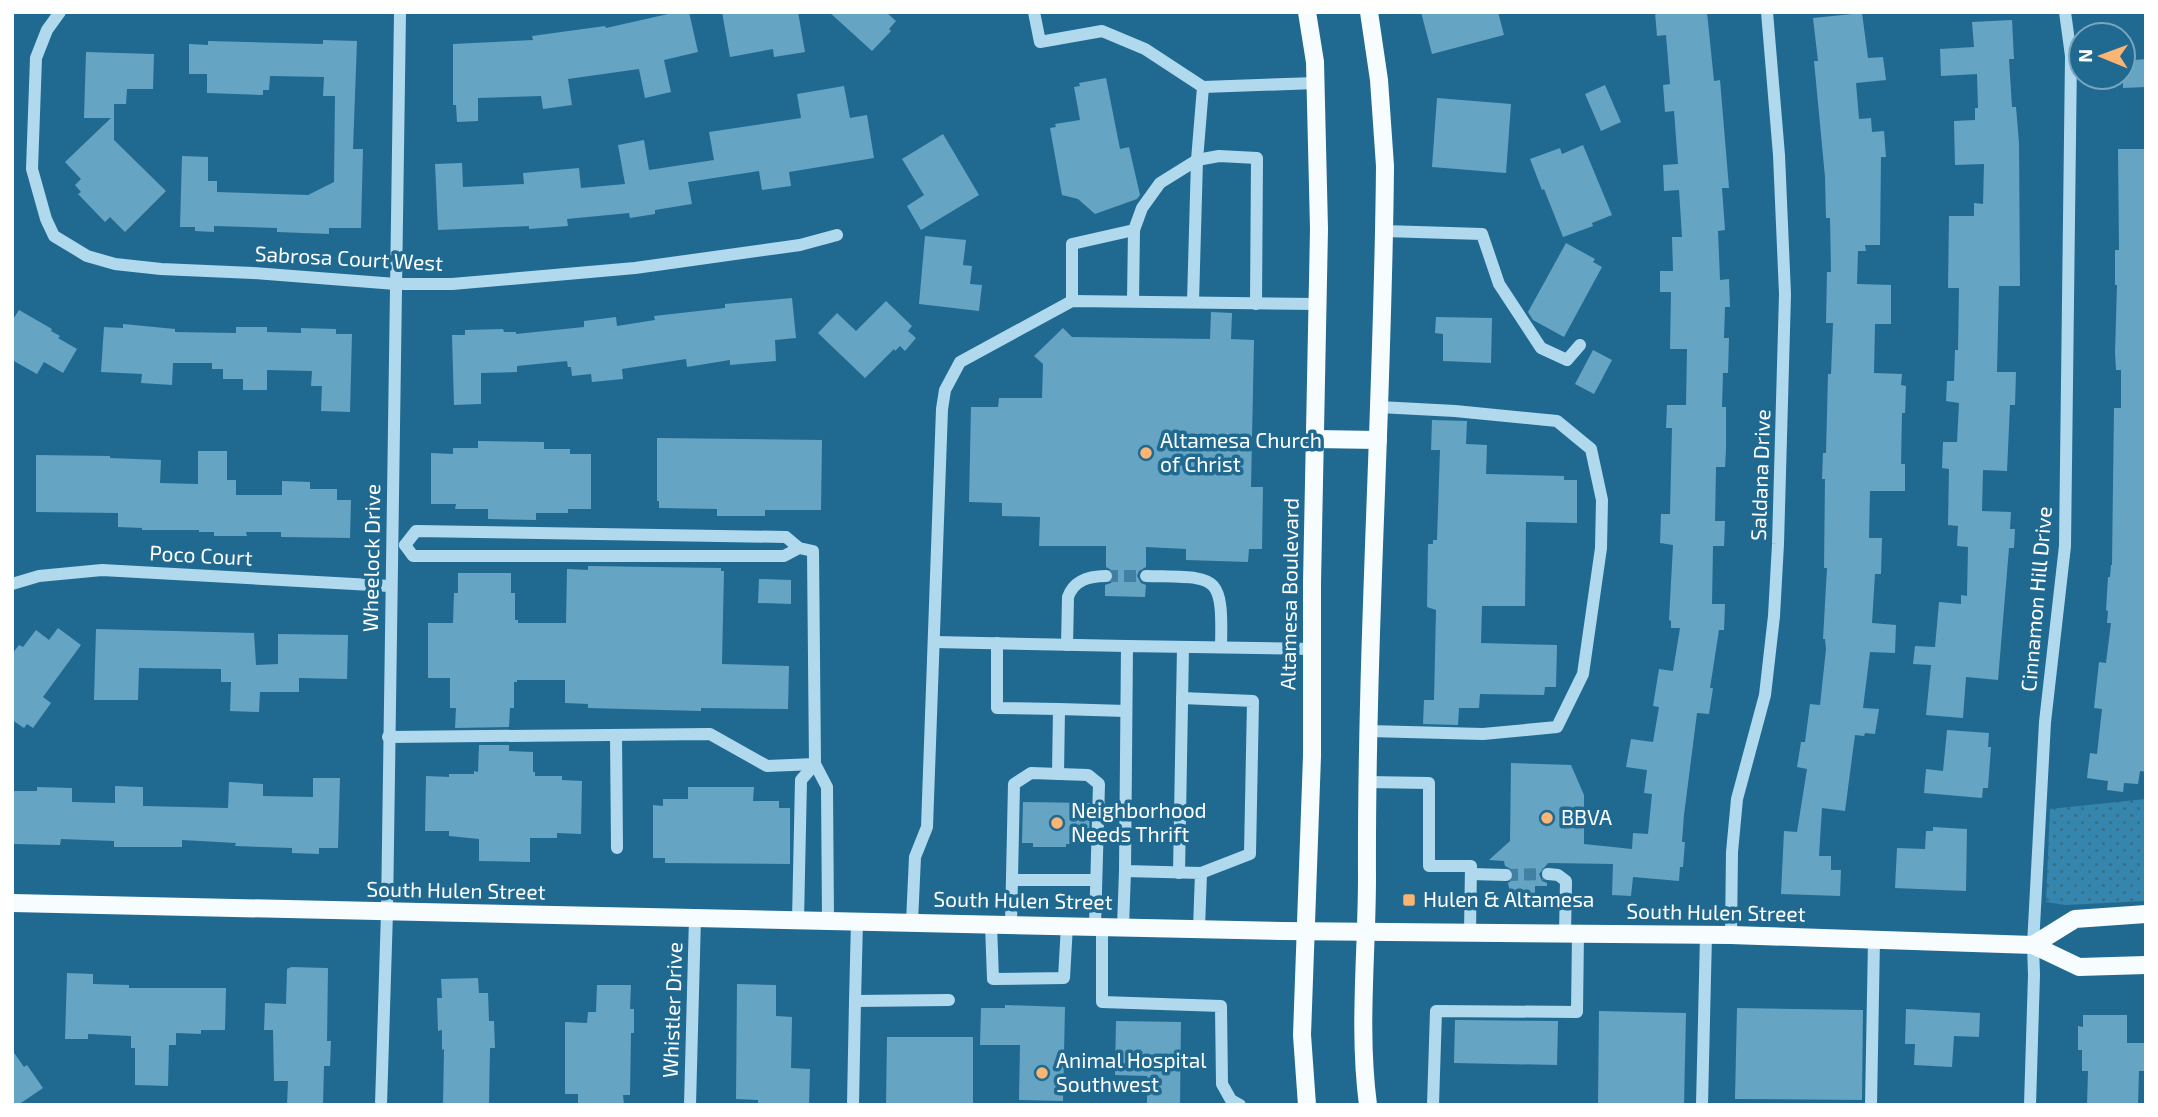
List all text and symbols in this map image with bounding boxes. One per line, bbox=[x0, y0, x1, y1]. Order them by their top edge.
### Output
north arrow bbox=[2067, 21, 2137, 91]
text: N bbox=[2073, 49, 2096, 63]
street label: Sabrosa Court West bbox=[254, 240, 444, 275]
street label: Saldana Drive bbox=[1745, 409, 1774, 541]
place label: Altamesa Church of Christ bbox=[1160, 427, 1322, 476]
marker: Altamesa Church of Christ bbox=[1138, 445, 1154, 461]
street label: Wheelock Drive bbox=[357, 484, 384, 632]
street label: Altamesa Boulevard bbox=[1274, 498, 1303, 690]
street label: Cinnamon Hill Drive bbox=[2015, 505, 2056, 693]
street label: Poco Court bbox=[149, 539, 253, 570]
place label: Neighborhood Needs Thrift bbox=[1071, 797, 1207, 846]
place label: BBVA bbox=[1561, 804, 1612, 829]
marker: BBVA bbox=[1539, 810, 1555, 826]
marker: Neighborhood Needs Thrift bbox=[1049, 815, 1065, 831]
street label: South Hulen Street bbox=[366, 875, 546, 904]
street label: South Hulen Street bbox=[933, 885, 1113, 914]
place label: Hulen & Altamesa bbox=[1423, 886, 1594, 911]
marker: Hulen & Altamesa bbox=[1401, 892, 1417, 908]
street label: South Hulen Street bbox=[1626, 897, 1806, 926]
street label: Whistler Drive bbox=[657, 942, 686, 1078]
place label: Animal Hospital Southwest bbox=[1056, 1047, 1207, 1096]
marker: Animal Hospital Southwest bbox=[1034, 1065, 1050, 1081]

